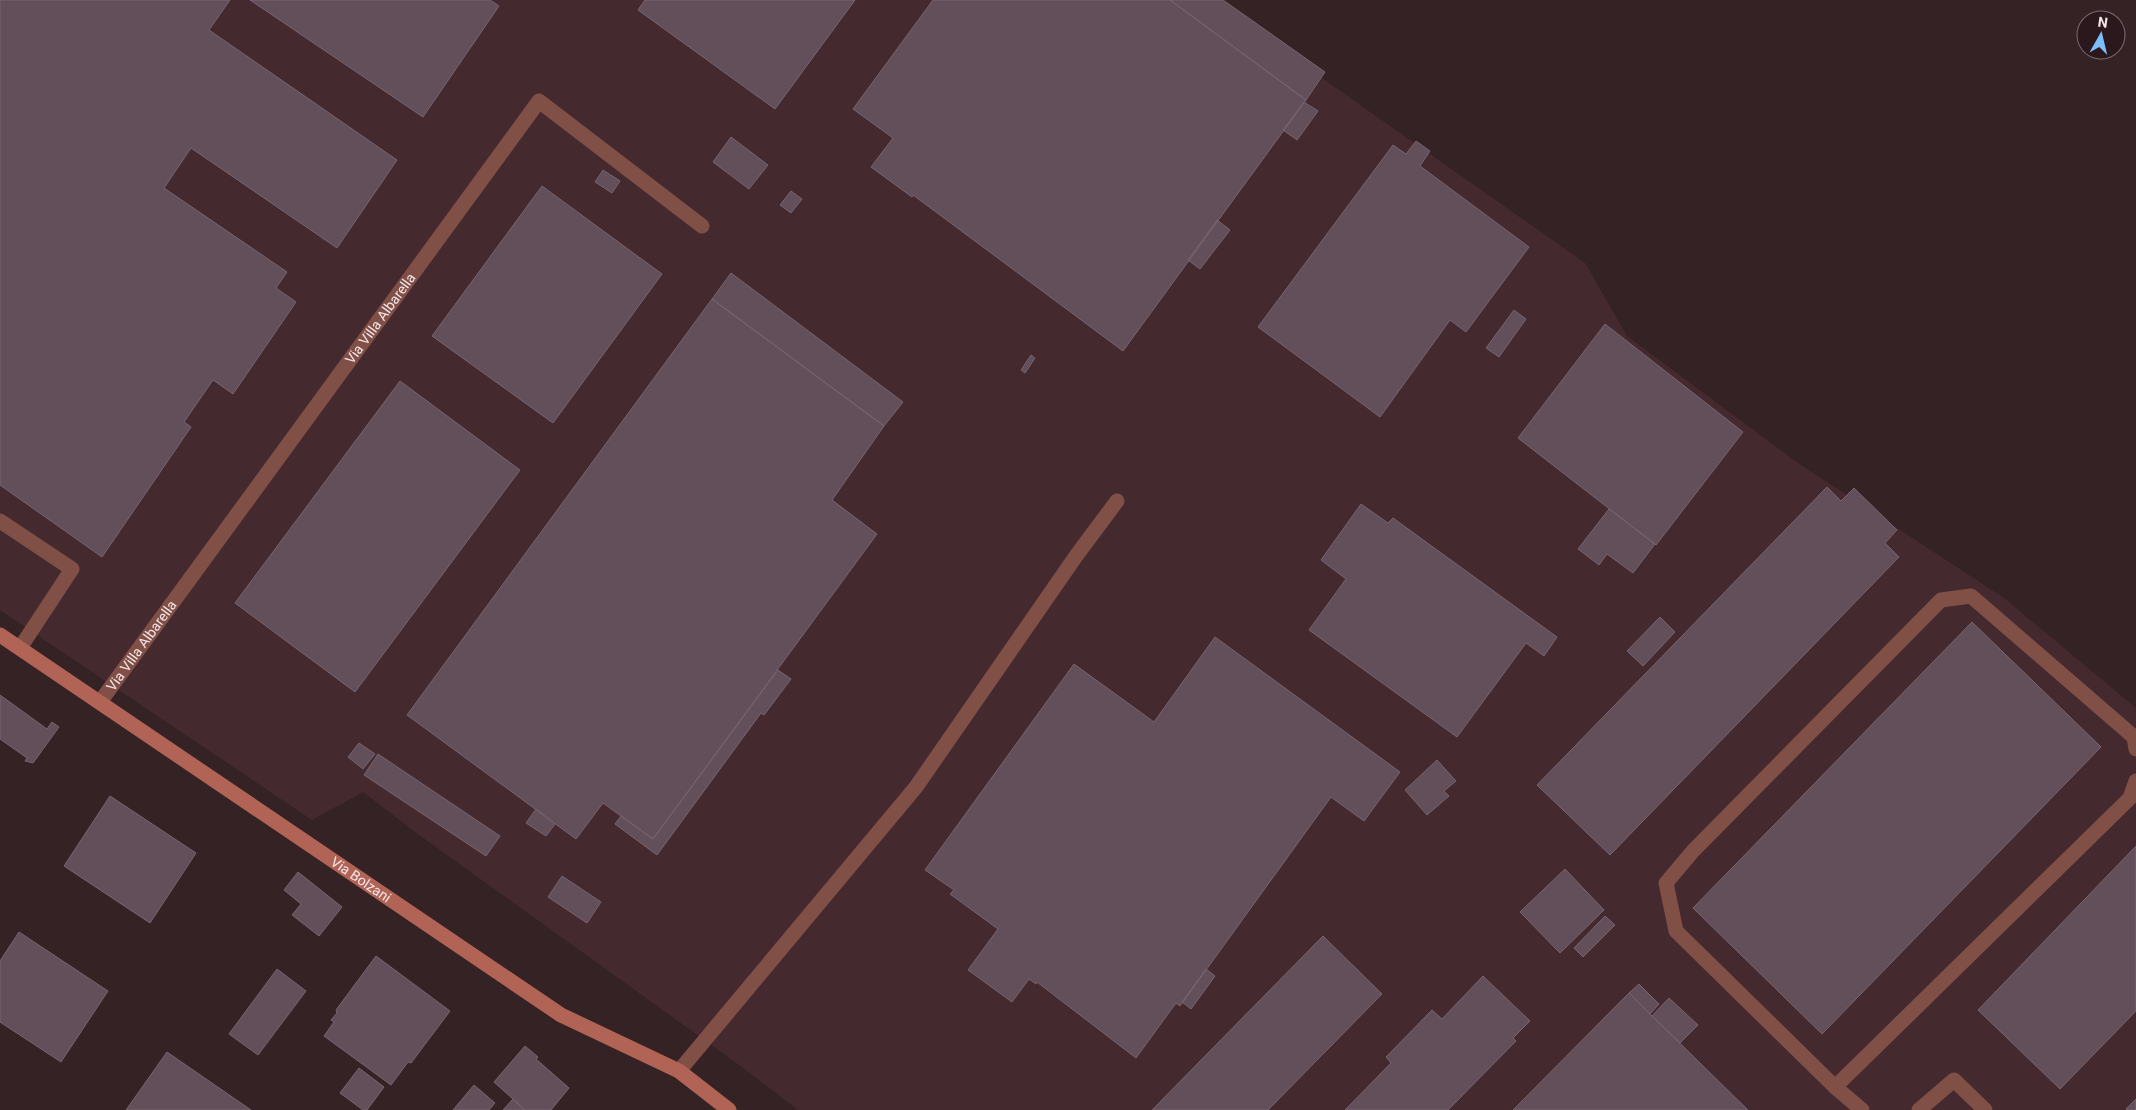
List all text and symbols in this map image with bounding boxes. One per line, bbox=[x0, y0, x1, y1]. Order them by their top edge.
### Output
north arrow bbox=[2076, 10, 2126, 60]
text: N bbox=[2097, 14, 2109, 31]
street label: Via Villa Albarella bbox=[342, 270, 419, 367]
street label: Via Villa Albarella bbox=[103, 597, 180, 694]
street label: Via Bolzani bbox=[328, 853, 394, 906]

